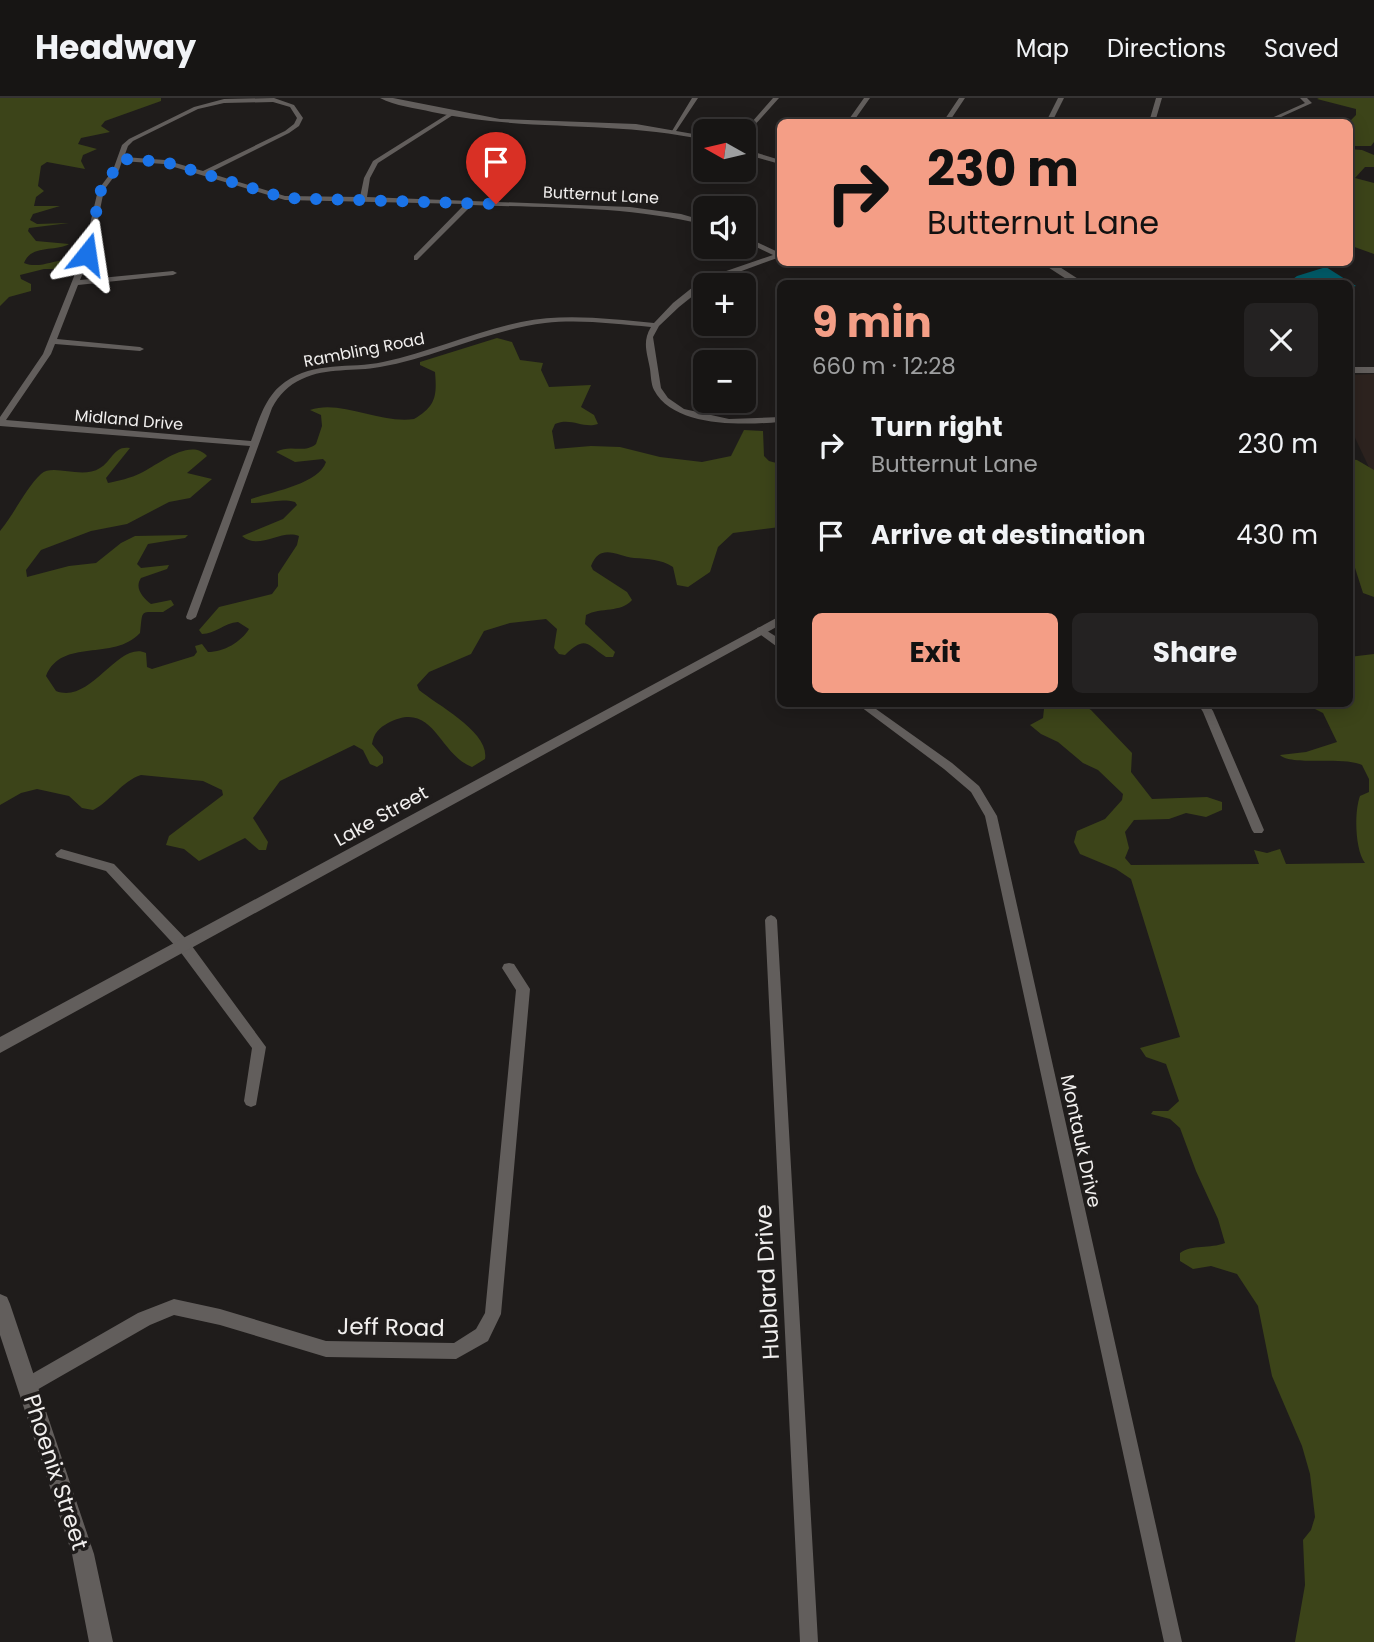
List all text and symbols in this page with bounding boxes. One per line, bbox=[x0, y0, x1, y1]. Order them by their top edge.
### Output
text: Headway bbox=[35, 24, 196, 71]
text: Map bbox=[1016, 32, 1069, 65]
text: Directions bbox=[1107, 32, 1226, 65]
text: Saved bbox=[1264, 32, 1339, 65]
north arrow bbox=[693, 119, 756, 182]
map controls bbox=[693, 119, 756, 413]
pin bbox=[466, 132, 526, 204]
text: 230 m bbox=[927, 135, 1079, 203]
icon: arrive bbox=[477, 143, 515, 181]
icon: right bbox=[812, 147, 903, 238]
street label: Butternut Lane bbox=[542, 180, 660, 210]
button: sound bbox=[693, 196, 756, 259]
text: Butternut Lane bbox=[927, 200, 1159, 245]
position arrow bbox=[50, 217, 124, 291]
button: + bbox=[693, 273, 756, 336]
text: 9 min bbox=[812, 293, 932, 352]
button: close bbox=[1244, 303, 1318, 377]
street label: Rambling Road bbox=[302, 327, 426, 373]
button: − bbox=[693, 350, 756, 413]
text: 660 m · 12:28 bbox=[812, 350, 956, 382]
street label: Midland Drive bbox=[74, 404, 184, 436]
text: Turn right bbox=[871, 409, 1003, 445]
icon: right bbox=[812, 426, 850, 464]
text: 230 m bbox=[1238, 426, 1318, 462]
text: Butternut Lane bbox=[871, 448, 1038, 480]
icon: arrive bbox=[812, 517, 850, 555]
text: Arrive at destination bbox=[871, 517, 1146, 553]
text: 430 m bbox=[1236, 517, 1318, 553]
button: Exit bbox=[812, 613, 1058, 693]
button: Share bbox=[1072, 613, 1318, 693]
street label: Lake Street bbox=[329, 779, 433, 853]
street label: Montauk Drive bbox=[1054, 1072, 1108, 1210]
street label: Hublard Drive bbox=[747, 1204, 787, 1360]
street label: Jeff Road bbox=[337, 1310, 445, 1344]
street label: Phoenix Street bbox=[16, 1390, 96, 1554]

